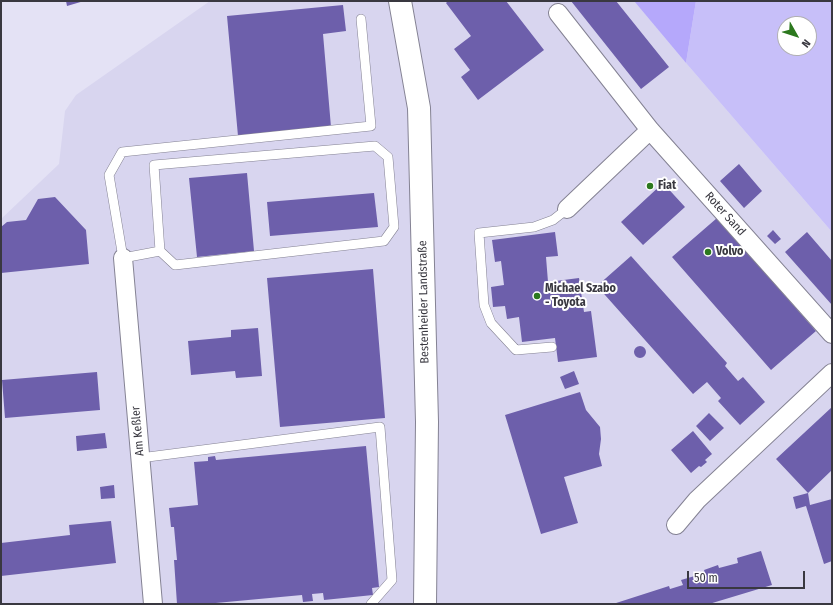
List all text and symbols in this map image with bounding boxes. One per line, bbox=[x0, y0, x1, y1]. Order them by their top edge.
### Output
north arrow bbox=[777, 16, 817, 56]
text: N bbox=[799, 37, 813, 50]
place label: Fiat bbox=[658, 179, 676, 193]
marker: Fiat bbox=[645, 181, 655, 191]
street label: Roter Sand bbox=[702, 189, 748, 239]
street label: Bestenheider Landstraße bbox=[416, 240, 432, 364]
place label: Volvo bbox=[716, 245, 744, 259]
marker: Volvo bbox=[703, 247, 713, 257]
place label: Michael Szabo - Toyota bbox=[545, 282, 616, 310]
marker: Michael Szabo - Toyota bbox=[532, 291, 542, 301]
street label: Am Keßler bbox=[129, 405, 147, 457]
scale bar bbox=[689, 563, 807, 589]
text: 50 m bbox=[694, 571, 718, 585]

